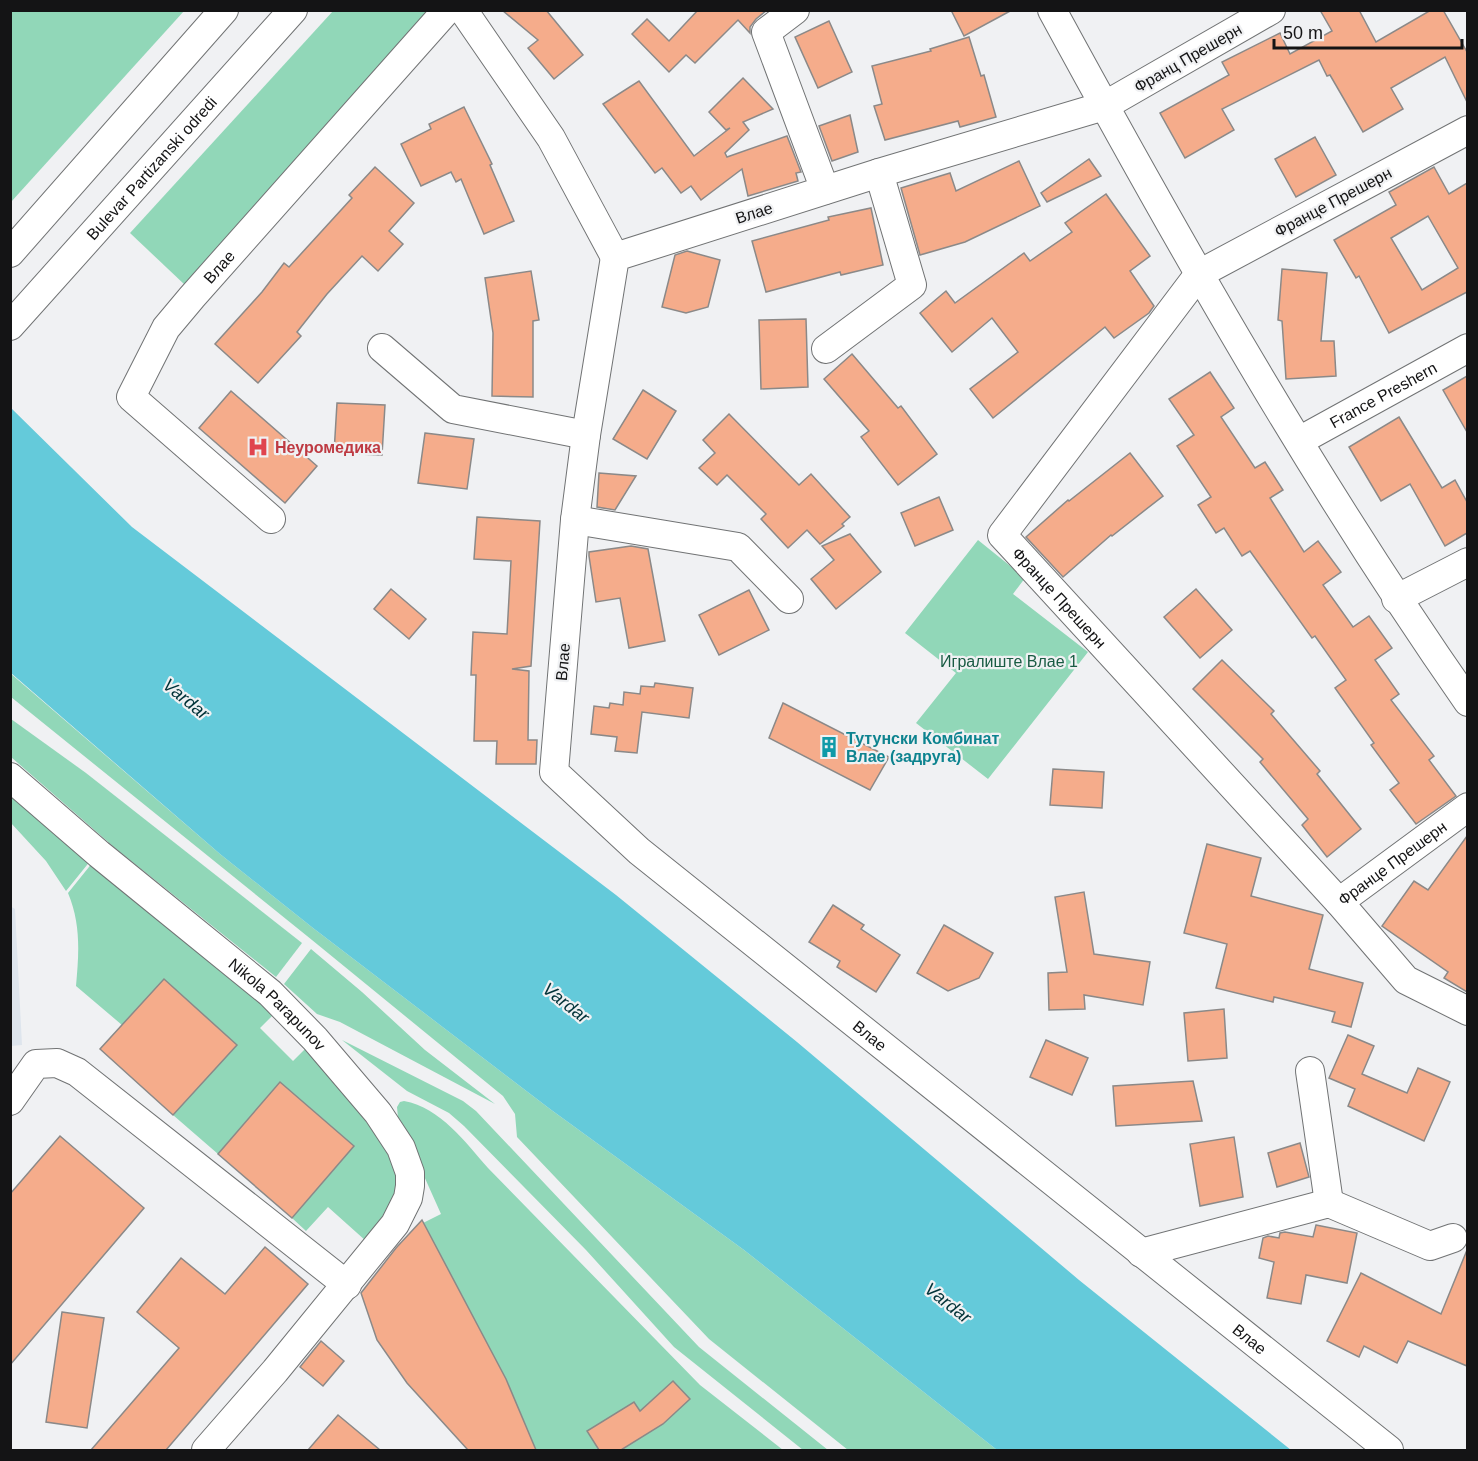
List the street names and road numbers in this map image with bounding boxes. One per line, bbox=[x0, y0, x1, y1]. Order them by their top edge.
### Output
street label: Франц Прешерн bbox=[1131, 20, 1245, 96]
street label: Bulevar Partizanski odredi bbox=[83, 93, 220, 243]
street label: Францe Прешерн bbox=[1272, 164, 1394, 240]
street label: Влае bbox=[733, 199, 775, 227]
street label: Влае bbox=[200, 247, 238, 287]
street label: France Preshern bbox=[1327, 359, 1439, 431]
street label: Францe Прешерн bbox=[1009, 544, 1110, 651]
street label: Влае bbox=[553, 642, 573, 682]
street label: Франце Прешерн bbox=[1335, 817, 1450, 908]
street label: Nikola Parapunov bbox=[226, 955, 329, 1053]
street label: Влае bbox=[850, 1017, 890, 1054]
street label: Влае bbox=[1230, 1320, 1270, 1357]

